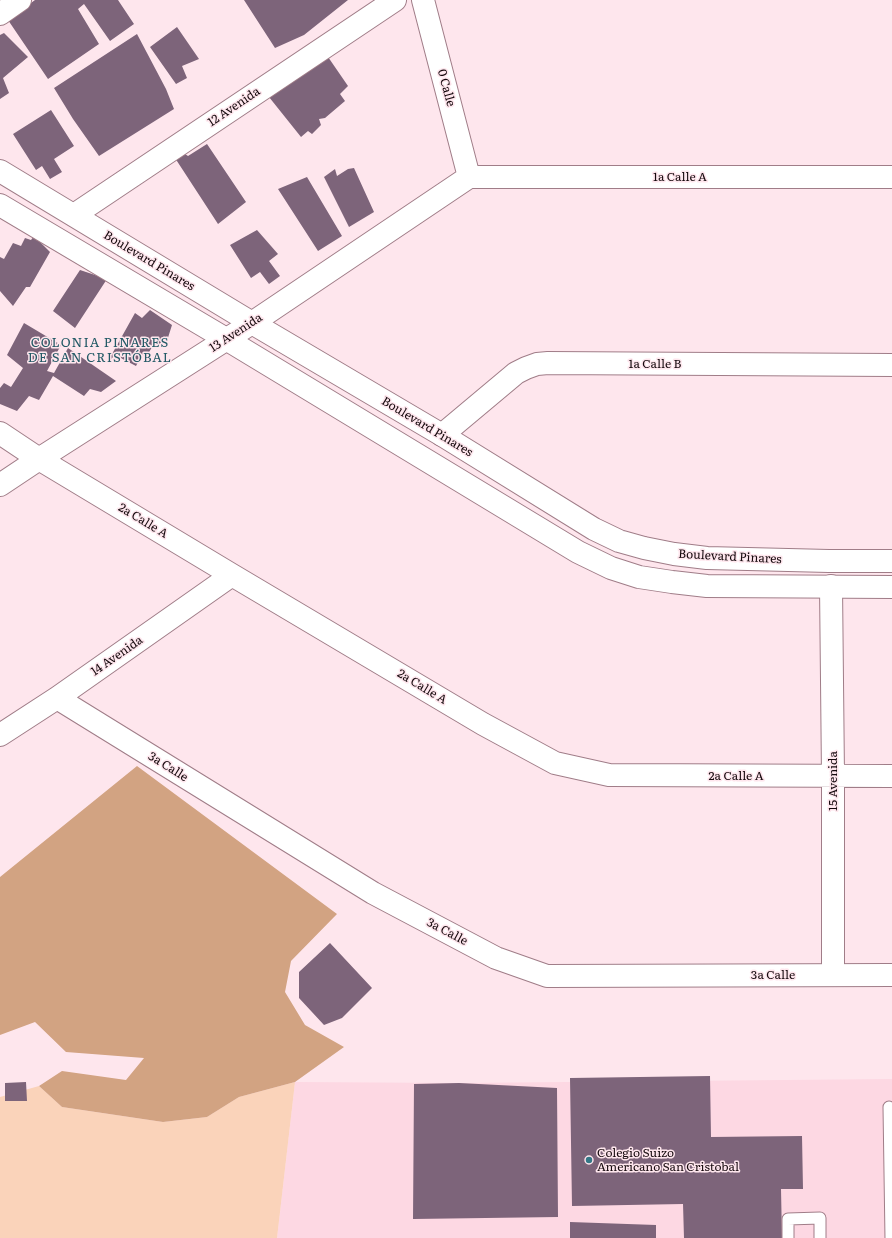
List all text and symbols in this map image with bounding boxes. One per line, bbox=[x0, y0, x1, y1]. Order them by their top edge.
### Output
street label: 0 Calle bbox=[434, 68, 458, 108]
street label: 12 Avenida bbox=[205, 84, 263, 130]
street label: 1a Calle A bbox=[653, 170, 707, 184]
street label: Boulevard Pinares bbox=[101, 228, 197, 294]
street label: 13 Avenida bbox=[207, 311, 265, 355]
district label: COLONIA PINARES DE SAN CRISTÓBAL bbox=[28, 335, 172, 366]
street label: 1a Calle B bbox=[629, 357, 681, 371]
street label: Boulevard Pinares bbox=[379, 394, 475, 460]
street label: 2a Calle A bbox=[116, 501, 170, 541]
street label: Boulevard Pinares bbox=[678, 547, 782, 567]
street label: 14 Avenida bbox=[88, 633, 146, 679]
street label: 2a Calle A bbox=[395, 667, 449, 707]
street label: 3a Calle bbox=[145, 749, 191, 785]
street label: 15 Avenida bbox=[826, 751, 840, 811]
street label: 2a Calle A bbox=[708, 769, 764, 783]
street label: 3a Calle bbox=[424, 915, 470, 949]
street label: 3a Calle bbox=[751, 968, 795, 982]
place label: Colegio Suizo Americano San Cristobal bbox=[597, 1146, 739, 1174]
marker: Colegio Suizo Americano San Cristobal bbox=[584, 1155, 594, 1165]

